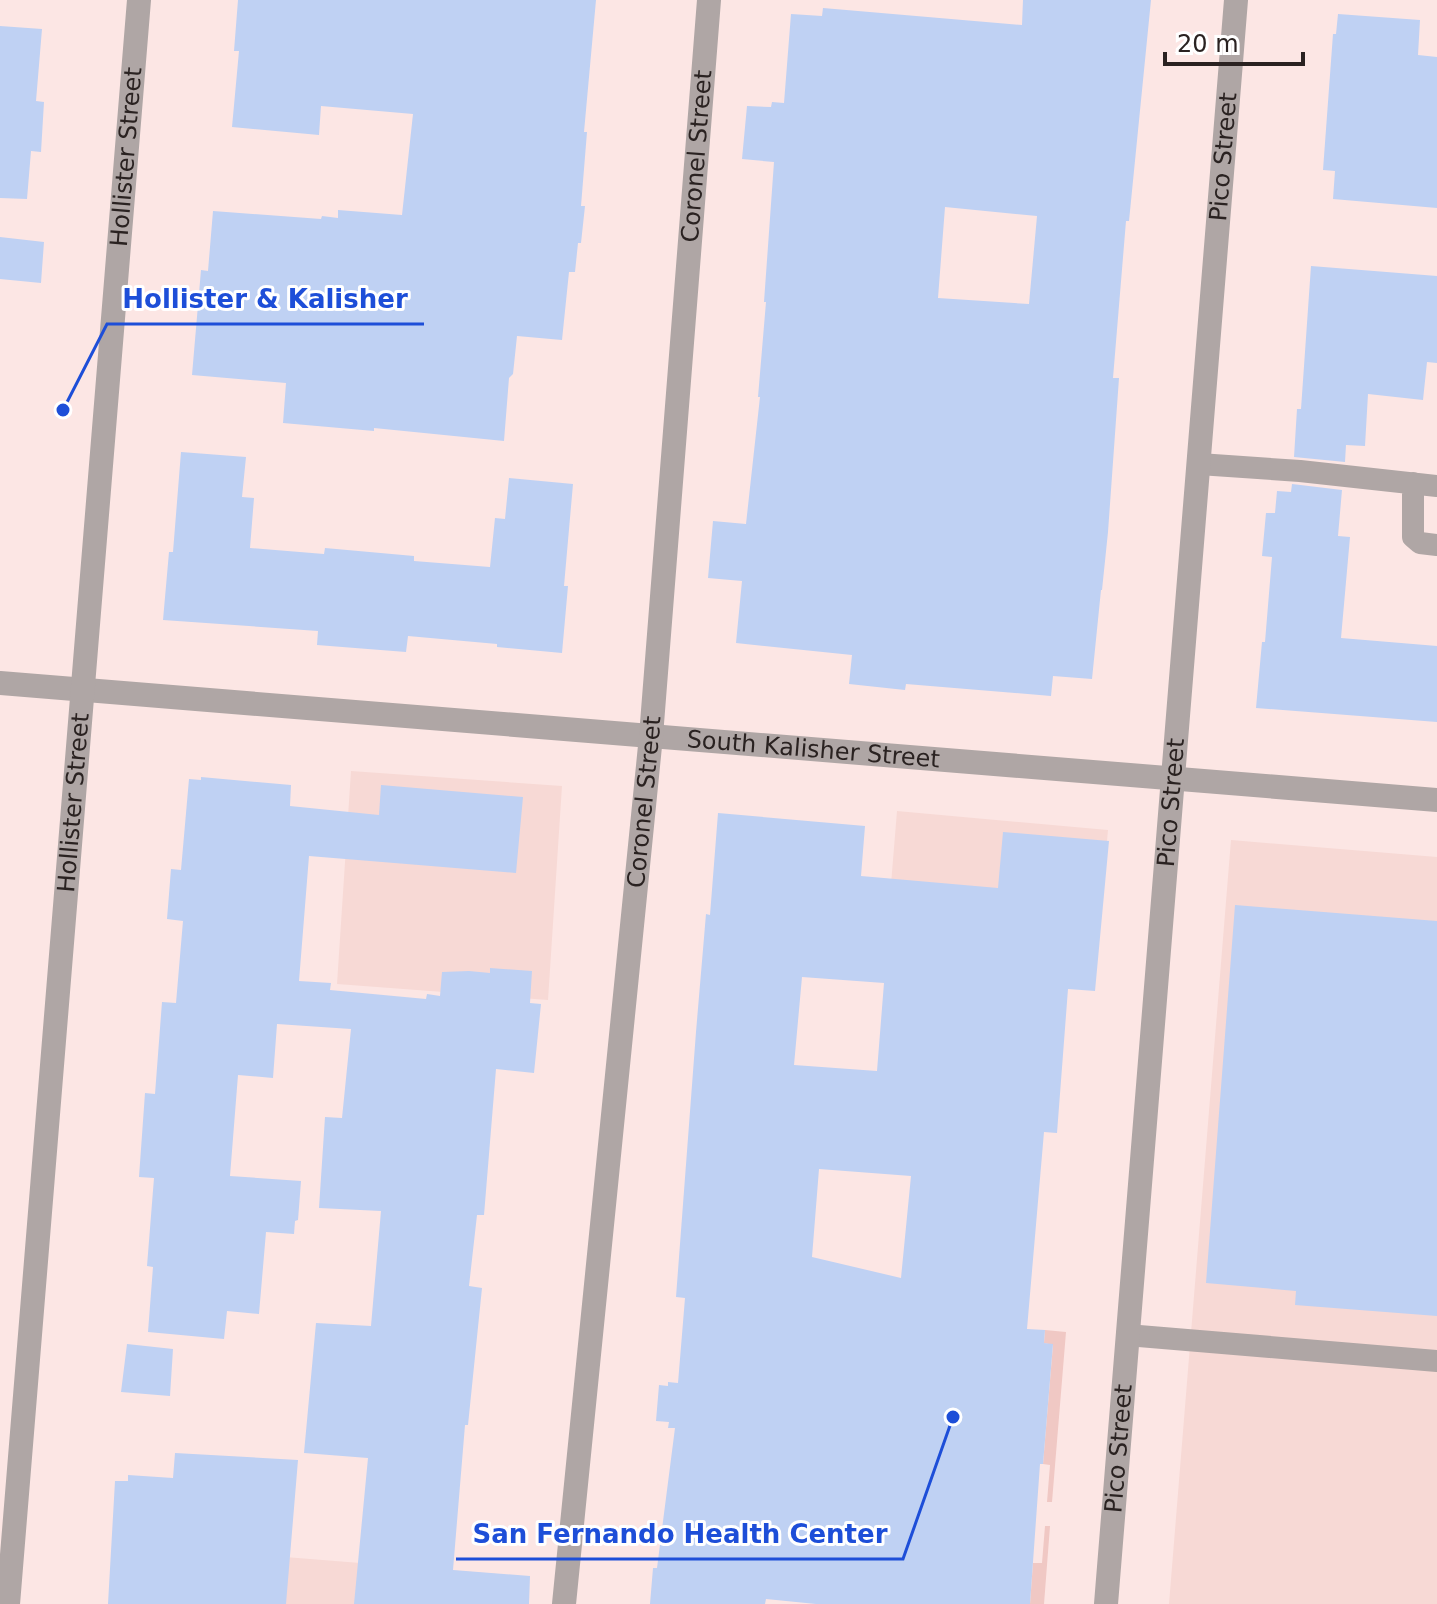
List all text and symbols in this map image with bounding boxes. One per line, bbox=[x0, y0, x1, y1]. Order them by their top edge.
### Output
scale bar bbox=[1165, 16, 1303, 66]
text: 20 m bbox=[1177, 30, 1239, 58]
street label: Hollister Street bbox=[105, 66, 147, 248]
street label: Coronel Street bbox=[676, 69, 717, 243]
street label: Pico Street bbox=[1204, 91, 1242, 222]
callout: Hollister & Kalisher bbox=[107, 274, 424, 324]
text: Hollister & Kalisher bbox=[122, 284, 408, 314]
street label: Hollister Street bbox=[52, 712, 95, 893]
street label: Coronel Street bbox=[622, 715, 667, 889]
street label: South Kalisher Street bbox=[686, 725, 941, 773]
street label: Pico Street bbox=[1152, 737, 1190, 868]
street label: Pico Street bbox=[1099, 1383, 1138, 1514]
callout: San Fernando Health Center bbox=[456, 1509, 903, 1559]
text: San Fernando Health Center bbox=[472, 1519, 888, 1549]

